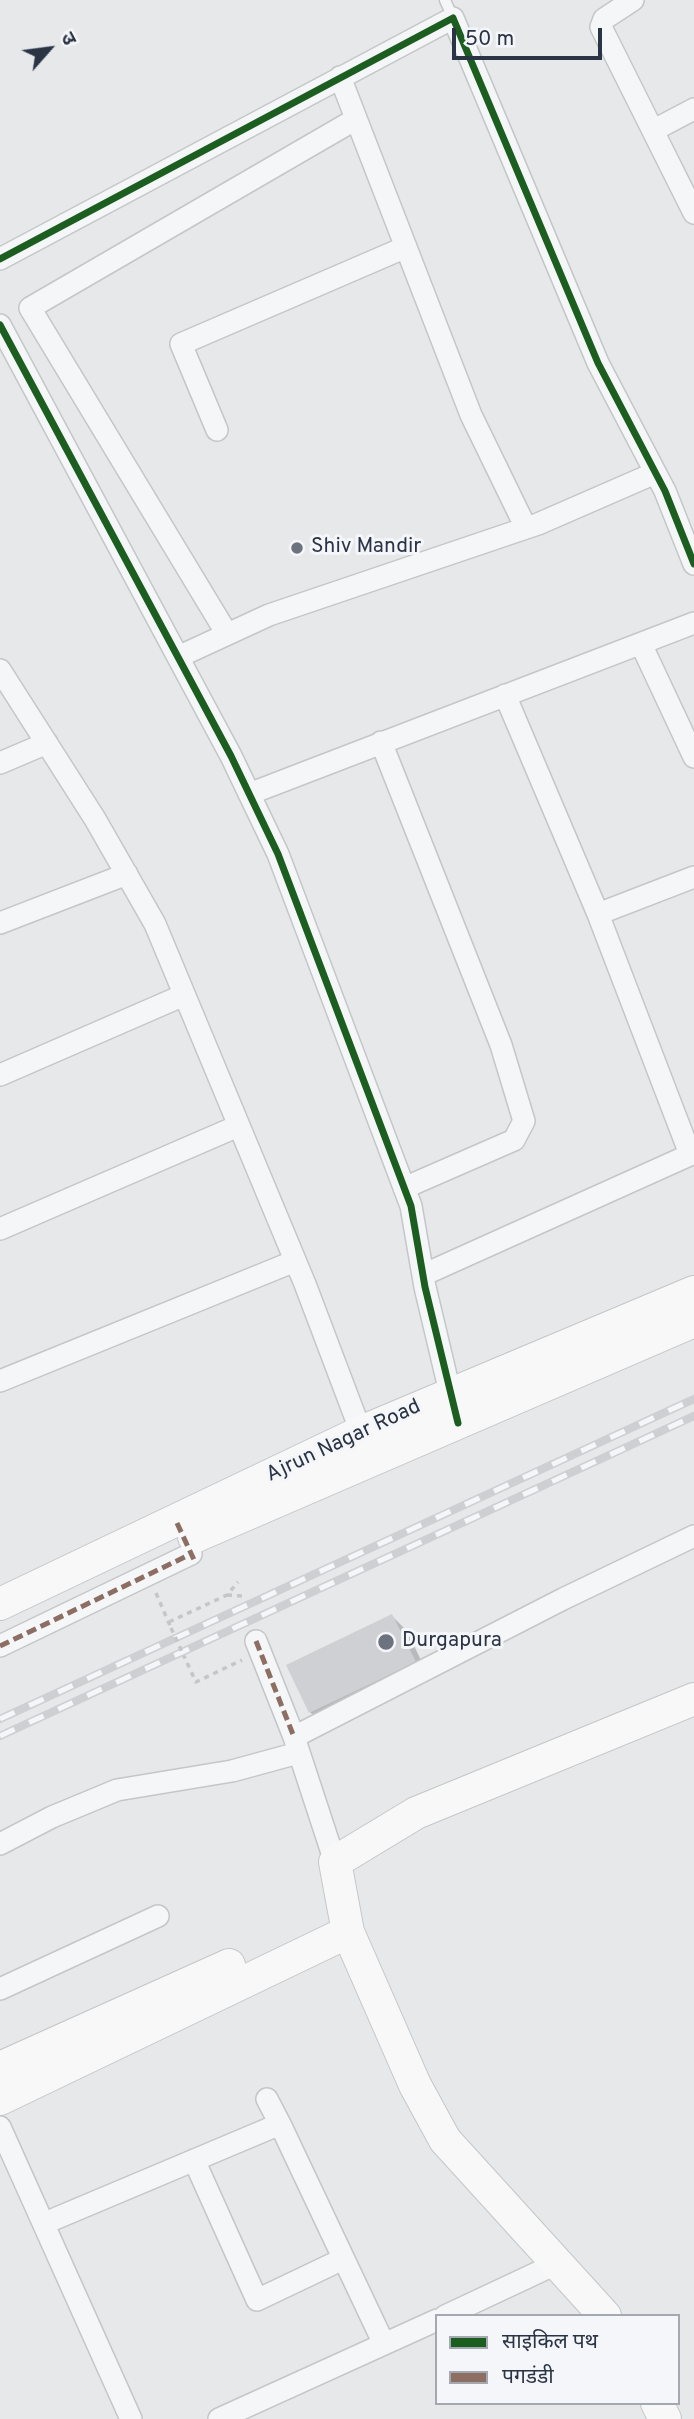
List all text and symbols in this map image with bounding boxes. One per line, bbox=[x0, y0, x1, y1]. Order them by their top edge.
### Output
north arrow bbox=[14, 14, 84, 84]
scale bar bbox=[456, 14, 606, 58]
text: 50 m bbox=[465, 26, 514, 53]
text: उ bbox=[54, 29, 81, 50]
place label: Shiv Mandir bbox=[311, 535, 421, 561]
marker: Shiv Mandir bbox=[289, 540, 305, 556]
street label: Ajrun Nagar Road bbox=[263, 1395, 425, 1489]
place label: Durgapura bbox=[402, 1629, 502, 1655]
marker: Durgapura bbox=[376, 1632, 396, 1652]
legend bbox=[435, 2314, 680, 2405]
text: साइकिल पथ bbox=[502, 2329, 598, 2356]
text: पगडंडी bbox=[502, 2364, 554, 2391]

